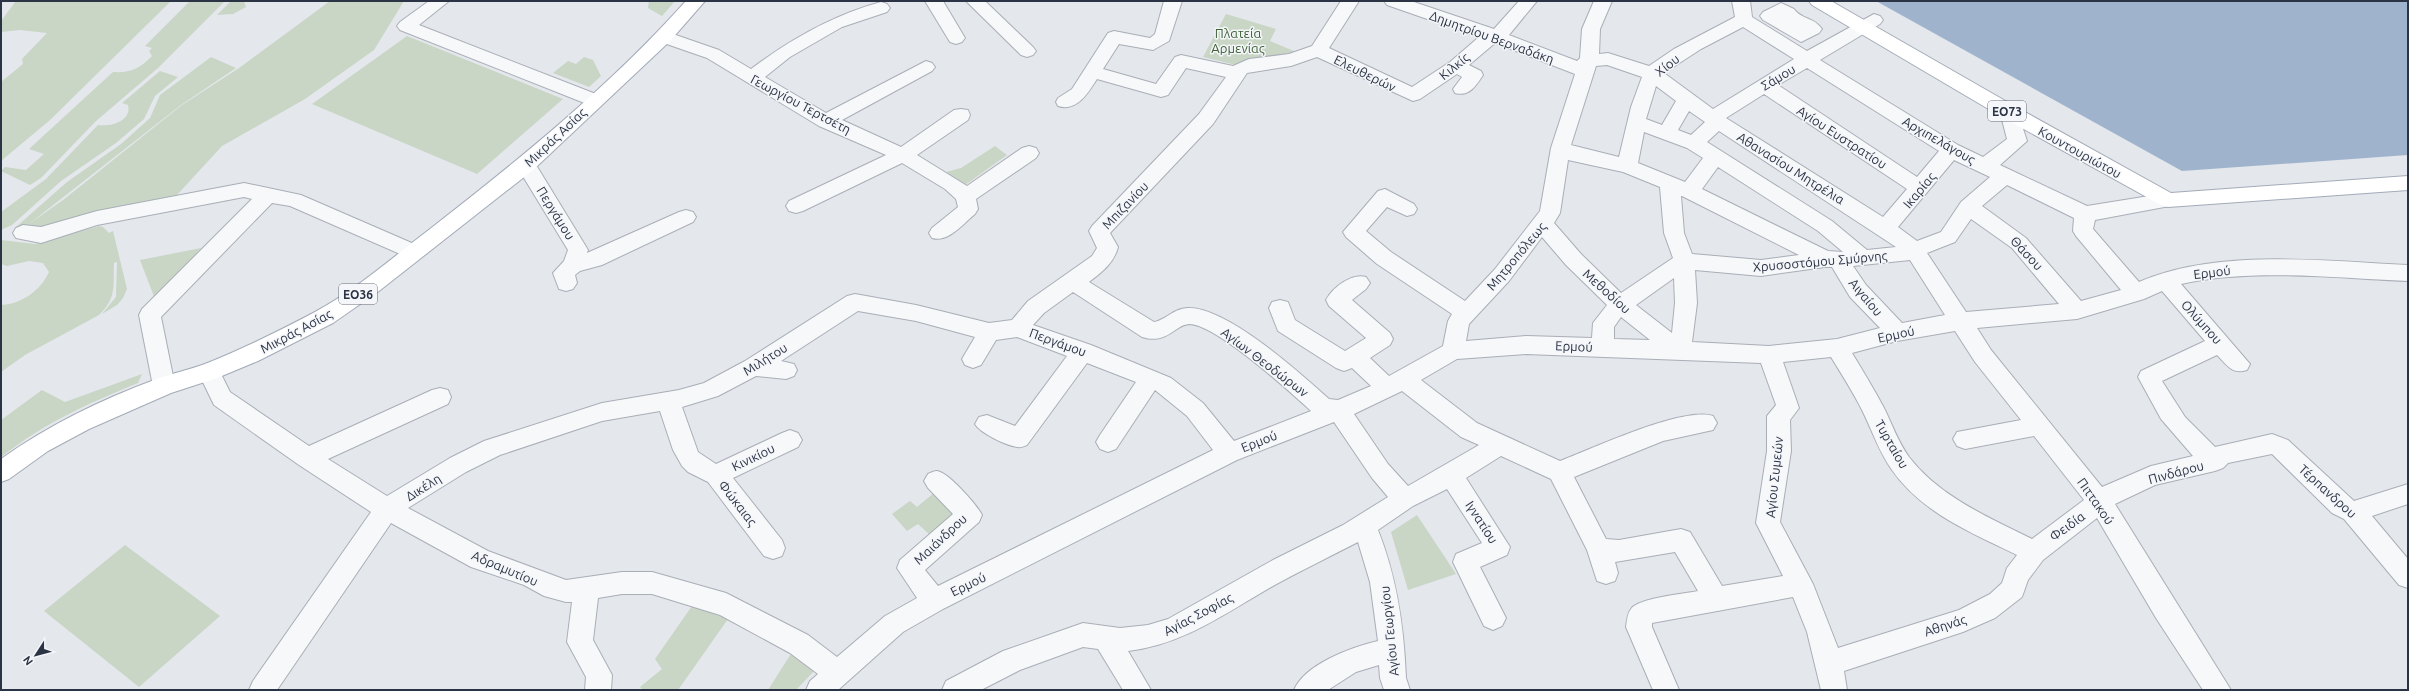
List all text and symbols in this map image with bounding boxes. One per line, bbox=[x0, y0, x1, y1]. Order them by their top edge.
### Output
street label: Δημητρίου Βερναδάκη bbox=[1428, 8, 1556, 66]
park label: Πλατεία Αρμενίας bbox=[1211, 26, 1265, 56]
street label: Κιλκίς bbox=[1436, 50, 1472, 83]
street label: Χίου bbox=[1652, 51, 1682, 79]
street label: Ελευθερών bbox=[1332, 52, 1399, 94]
street label: Σάμου bbox=[1758, 61, 1798, 93]
street label: Γεωργίου Τερτσέτη bbox=[749, 72, 853, 136]
road number: ΕΟ73 bbox=[1988, 101, 2026, 121]
street label: Αγίου Ευστρατίου bbox=[1795, 103, 1889, 171]
street label: Μικράς Ασίας bbox=[521, 105, 589, 170]
street label: Αρχιπελάγους bbox=[1900, 114, 1978, 167]
street label: Κουντουριώτου bbox=[2036, 123, 2124, 181]
street label: Αθανασίου Μητρέλια bbox=[1735, 129, 1847, 207]
street label: Ικαρίας bbox=[1900, 169, 1939, 211]
street label: Μπιζανίου bbox=[1099, 178, 1152, 232]
street label: Περγάμου bbox=[534, 184, 578, 242]
street label: Μητροπόλεως bbox=[1483, 219, 1549, 293]
street label: Θάσου bbox=[2008, 233, 2046, 273]
street label: Χρυσοστόμου Σμύρνης bbox=[1752, 248, 1888, 275]
street label: Ερμού bbox=[2193, 263, 2231, 281]
street label: Μεθοδίου bbox=[1580, 266, 1634, 316]
street label: Αιγαίου bbox=[1846, 276, 1886, 318]
road number: ΕΟ36 bbox=[339, 284, 377, 304]
street label: Ολύμπου bbox=[2179, 297, 2225, 347]
street label: Μικράς Ασίας bbox=[258, 306, 335, 357]
street label: Ερμού bbox=[1876, 323, 1916, 345]
street label: Περγάμου bbox=[1028, 325, 1088, 359]
street label: Αγίων Θεοδώρων bbox=[1219, 325, 1312, 400]
street label: Ερμού bbox=[1555, 338, 1593, 354]
street label: Μιλήτου bbox=[740, 340, 790, 378]
street label: Τυρταίου bbox=[1872, 417, 1912, 471]
street label: Ερμού bbox=[1239, 428, 1279, 454]
street label: Αγίου Συμεών bbox=[1763, 435, 1785, 518]
street label: Κινικίου bbox=[729, 441, 777, 473]
street label: Πινδάρου bbox=[2147, 458, 2205, 486]
street label: Τέρπανδρου bbox=[2296, 462, 2360, 520]
street label: Δικέλη bbox=[403, 471, 443, 503]
street label: Πιττακού bbox=[2075, 475, 2117, 527]
street label: Φώκαιας bbox=[715, 478, 760, 529]
street label: Ιγνατίου bbox=[1463, 498, 1501, 546]
street label: Φειδία bbox=[2047, 509, 2087, 543]
street label: Μαιάνδρου bbox=[911, 511, 969, 567]
street label: Αδραμυτίου bbox=[470, 548, 540, 588]
street label: Ερμού bbox=[948, 569, 988, 599]
street label: Αγίου Γεωργίου bbox=[1377, 585, 1401, 677]
street label: Αγίας Σοφίας bbox=[1161, 590, 1236, 639]
street label: Αθηνάς bbox=[1922, 612, 1968, 639]
north arrow bbox=[16, 635, 56, 675]
text: N bbox=[21, 654, 35, 668]

